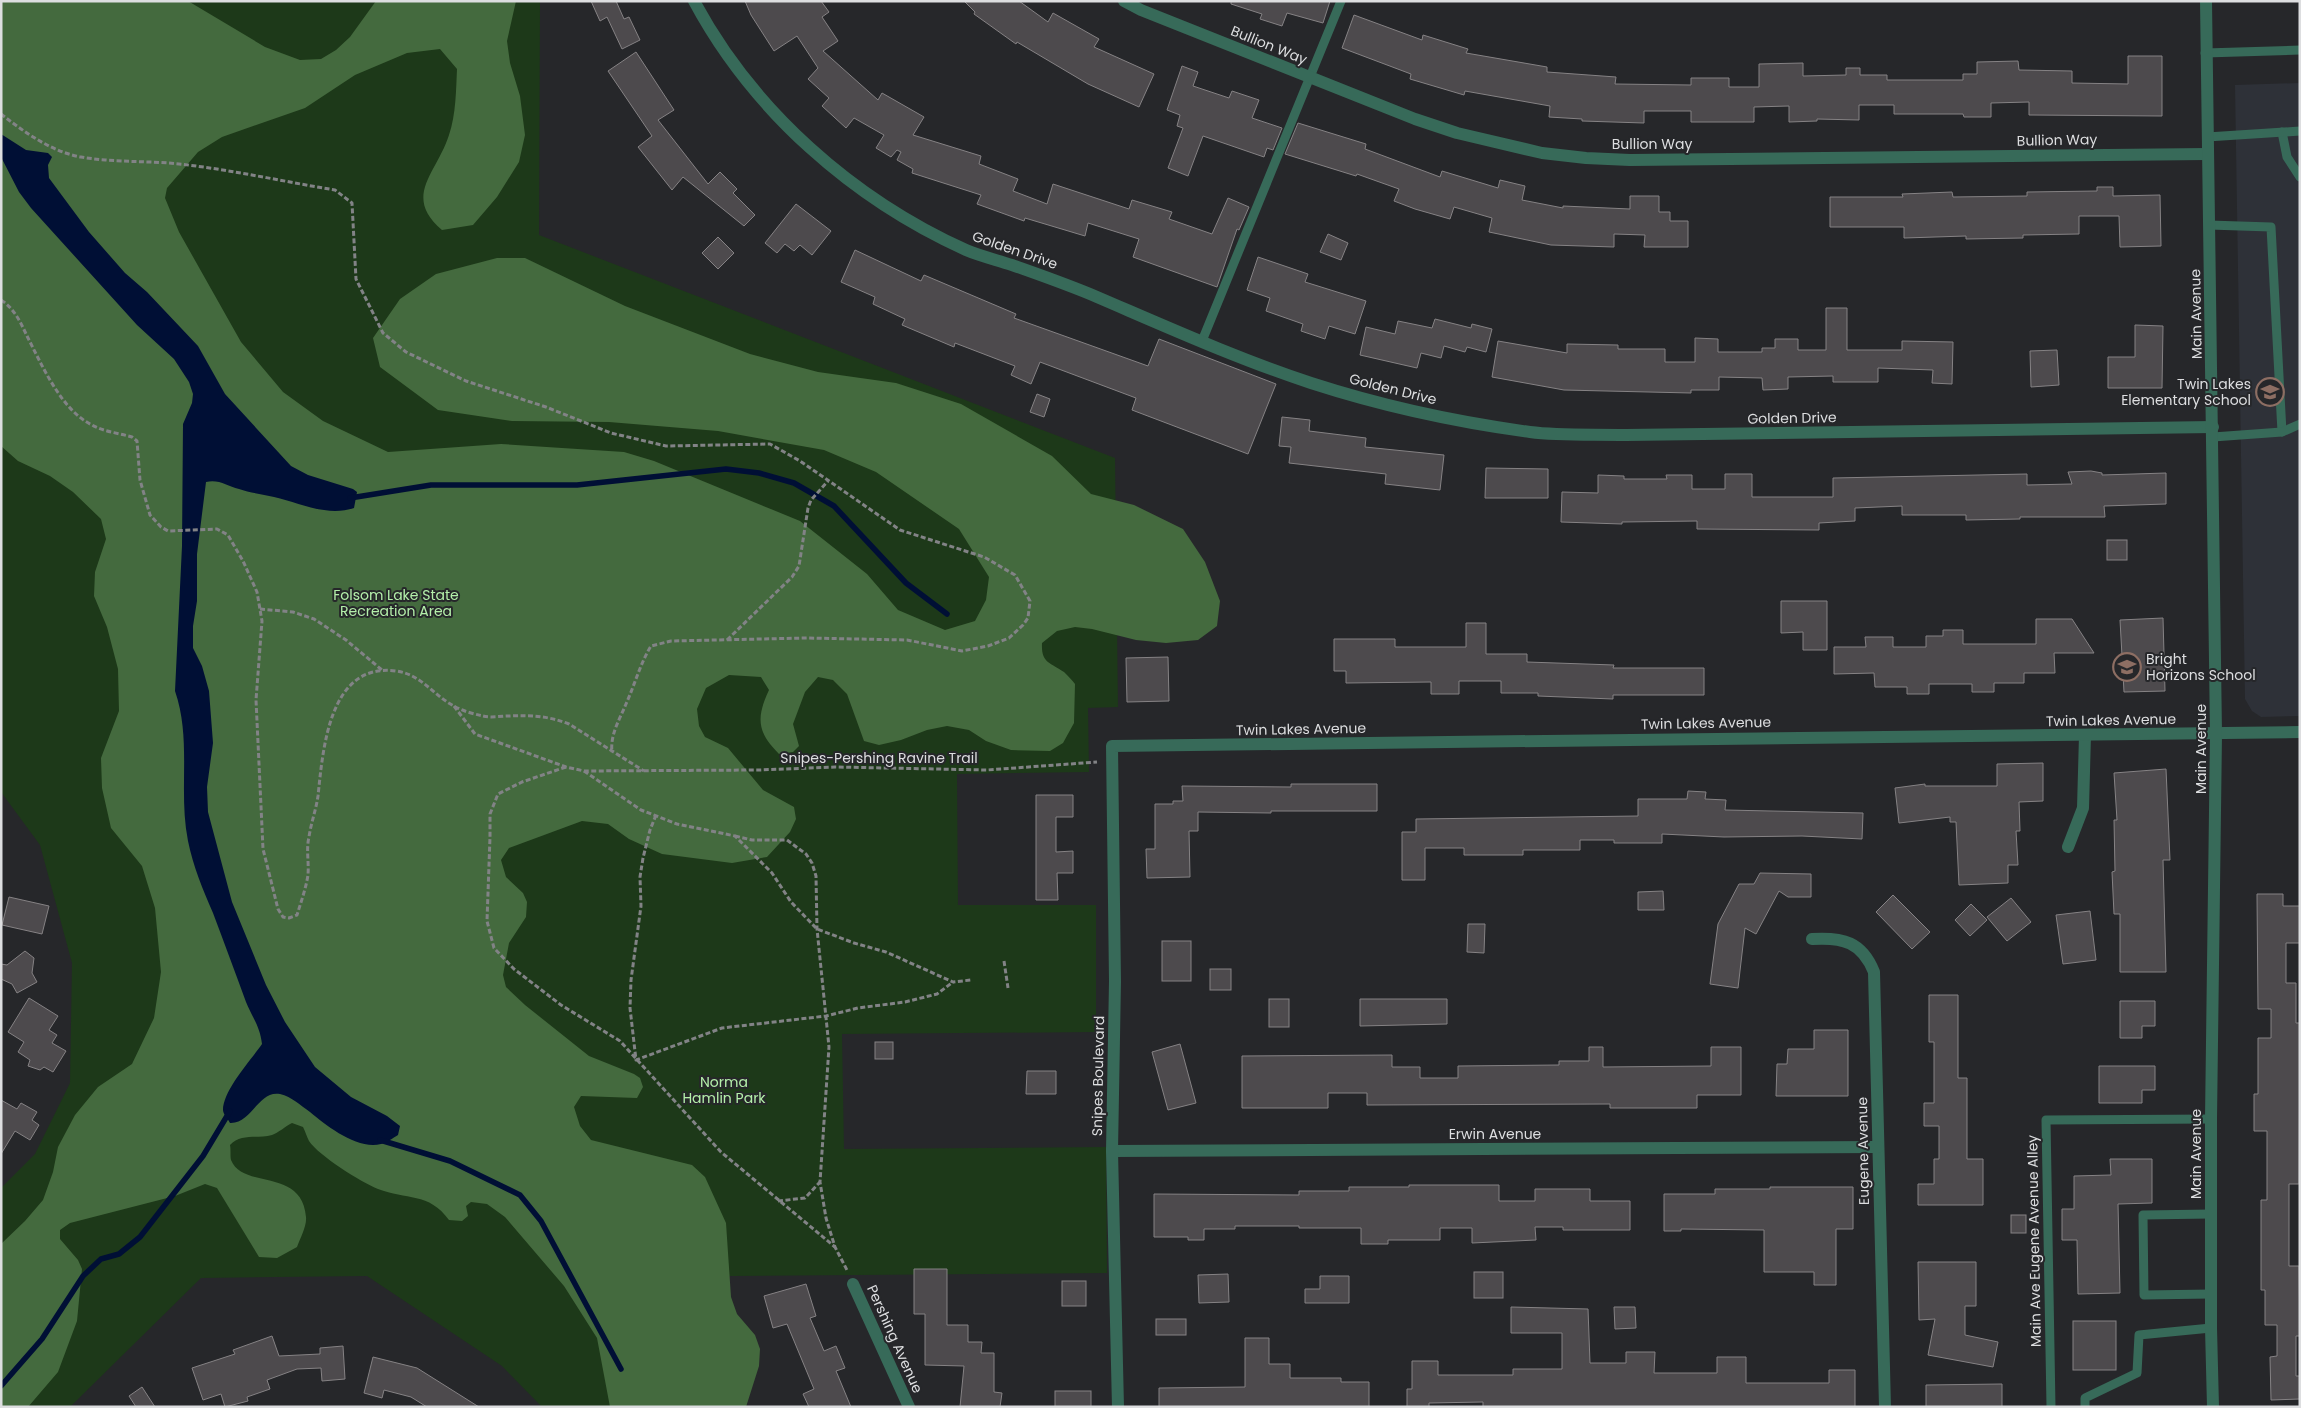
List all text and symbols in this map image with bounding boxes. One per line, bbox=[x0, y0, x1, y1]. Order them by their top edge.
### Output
street label: Bullion Way bbox=[1228, 21, 1310, 69]
street label: Bullion Way bbox=[2017, 129, 2098, 151]
street label: Bullion Way bbox=[1612, 134, 1692, 154]
street label: Golden Drive bbox=[970, 226, 1061, 274]
street label: Main Avenue bbox=[2185, 268, 2207, 359]
street label: Golden Drive bbox=[1347, 369, 1439, 410]
place label: Twin Lakes Elementary School bbox=[2121, 374, 2251, 410]
school or university icon: Twin Lakes Elementary School bbox=[2255, 377, 2285, 407]
street label: Golden Drive bbox=[1747, 407, 1837, 429]
park label: Folsom Lake State Recreation Area bbox=[333, 585, 459, 621]
place label: Bright Horizons School bbox=[2146, 649, 2256, 685]
school or university icon: Bright Horizons School bbox=[2112, 652, 2142, 682]
street label: Main Avenue bbox=[2191, 704, 2211, 794]
street label: Twin Lakes Avenue bbox=[2046, 709, 2177, 731]
street label: Twin Lakes Avenue bbox=[1641, 712, 1772, 734]
street label: Twin Lakes Avenue bbox=[1236, 718, 1367, 740]
street label: Snipes-Pershing Ravine Trail bbox=[780, 748, 978, 768]
street label: Snipes Boulevard bbox=[1087, 1016, 1109, 1136]
park label: Norma Hamlin Park bbox=[682, 1072, 766, 1108]
street label: Eugene Avenue bbox=[1852, 1096, 1874, 1205]
street label: Main Avenue bbox=[2186, 1109, 2206, 1199]
street label: Erwin Avenue bbox=[1449, 1124, 1542, 1144]
street label: Main Ave Eugene Avenue Alley bbox=[2022, 1135, 2046, 1347]
street label: Pershing Avenue bbox=[862, 1282, 928, 1397]

